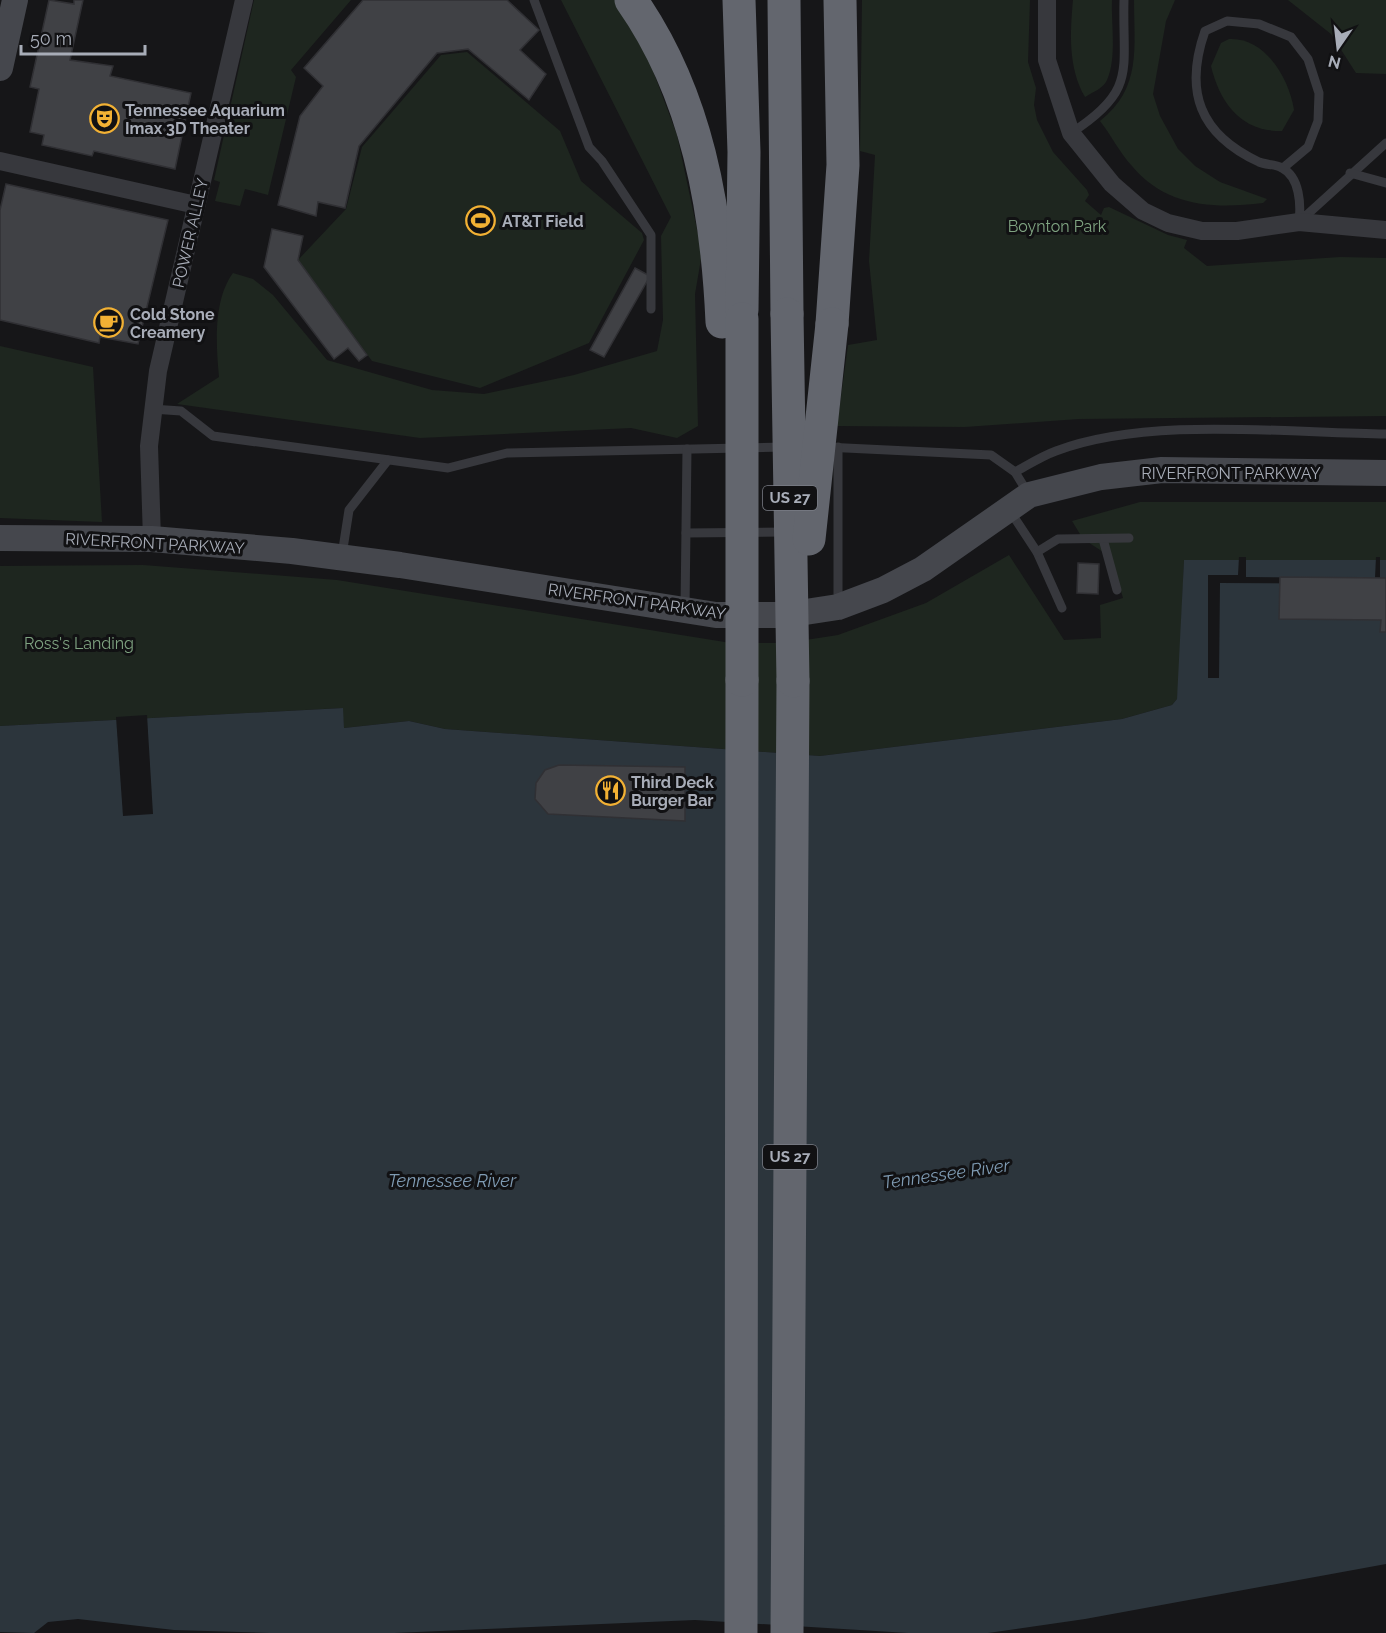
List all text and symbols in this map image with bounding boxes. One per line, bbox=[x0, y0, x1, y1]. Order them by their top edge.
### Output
scale bar bbox=[21, 18, 146, 56]
north arrow bbox=[1308, 18, 1368, 78]
text: 50 m bbox=[30, 28, 72, 49]
text: N bbox=[1326, 51, 1343, 73]
place label: Tennessee Aquarium Imax 3D Theater bbox=[125, 101, 285, 138]
theatre icon: Tennessee Aquarium Imax 3D Theater bbox=[88, 103, 120, 135]
street label: POWER ALLEY bbox=[169, 176, 212, 290]
sports icon: AT&T Field bbox=[465, 205, 497, 237]
place label: AT&T Field bbox=[502, 212, 584, 231]
park label: Boynton Park bbox=[1008, 217, 1107, 236]
place label: Cold Stone Creamery bbox=[130, 305, 215, 342]
cafe icon: Cold Stone Creamery bbox=[93, 307, 125, 339]
street label: RIVERFRONT PARKWAY bbox=[1141, 464, 1321, 483]
road number: US 27 bbox=[763, 486, 817, 510]
street label: RIVERFRONT PARKWAY bbox=[65, 529, 246, 558]
street label: RIVERFRONT PARKWAY bbox=[547, 580, 728, 623]
park label: Ross's Landing bbox=[24, 634, 134, 653]
place label: Third Deck Burger Bar bbox=[631, 773, 714, 810]
restaurant icon: Third Deck Burger Bar bbox=[594, 775, 626, 807]
road number: US 27 bbox=[763, 1145, 817, 1169]
water label: Tennessee River bbox=[881, 1154, 1012, 1193]
water label: Tennessee River bbox=[388, 1170, 517, 1191]

